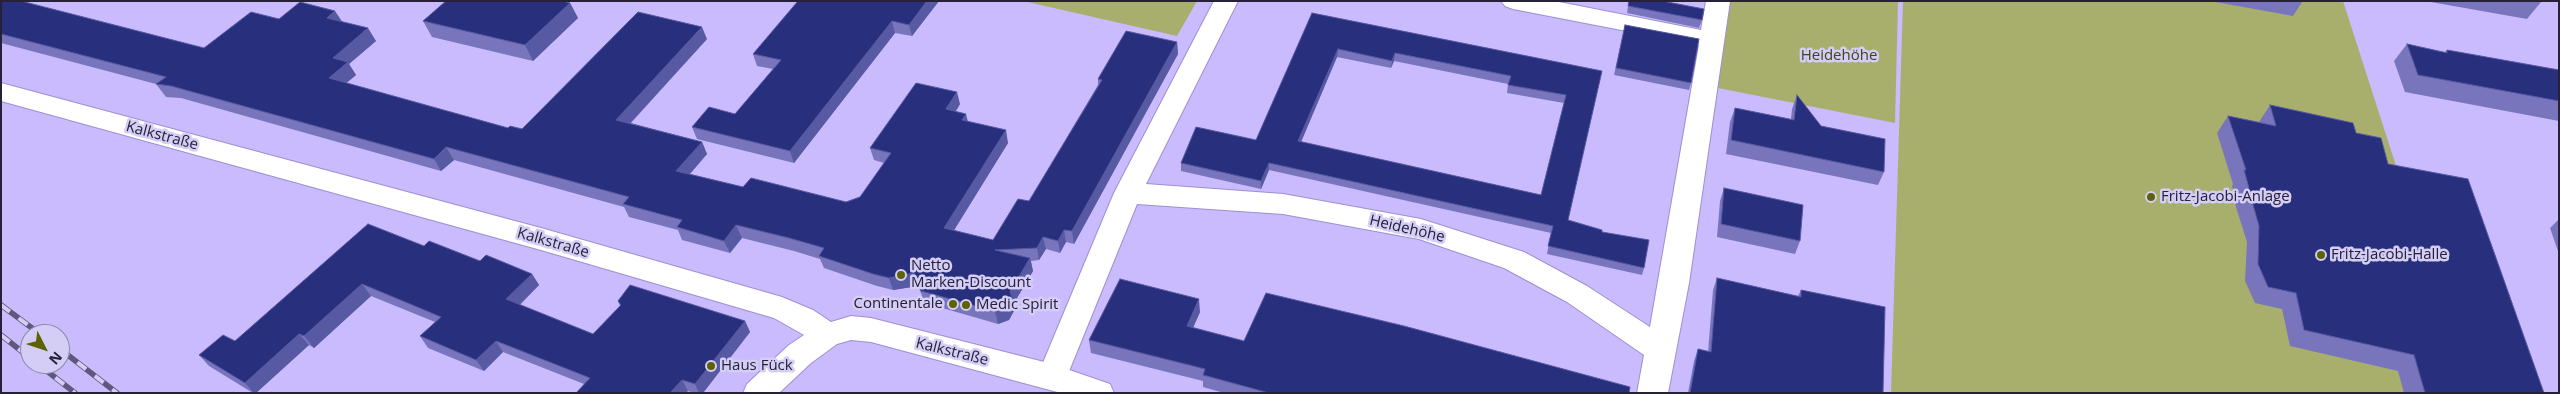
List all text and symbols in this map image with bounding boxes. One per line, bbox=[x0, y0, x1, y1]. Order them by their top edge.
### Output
park label: Heidehöhe bbox=[1801, 47, 1877, 65]
street label: Kalkstraße bbox=[124, 118, 200, 154]
place label: Fritz-Jacobi-Anlage bbox=[2161, 188, 2290, 206]
marker: Fritz-Jacobi-Anlage bbox=[2145, 191, 2157, 203]
street label: Heidehöhe bbox=[1368, 212, 1446, 246]
street label: Kalkstraße bbox=[515, 224, 591, 262]
place label: Fritz-Jacobi-Halle bbox=[2331, 246, 2448, 264]
marker: Fritz-Jacobi-Halle bbox=[2315, 249, 2327, 261]
place label: Netto Marken-Discount bbox=[911, 257, 1031, 292]
marker: Netto Marken-Discount bbox=[895, 269, 907, 281]
place label: Continentale bbox=[853, 295, 943, 313]
place label: Medic Spirit bbox=[976, 296, 1058, 314]
marker: Continentale bbox=[947, 298, 959, 310]
marker: Medic Spirit bbox=[960, 299, 972, 311]
north arrow bbox=[20, 324, 70, 374]
street label: Kalkstraße bbox=[914, 334, 990, 370]
text: N bbox=[45, 348, 67, 369]
place label: Haus Fück bbox=[721, 357, 793, 375]
marker: Haus Fück bbox=[705, 360, 717, 372]

